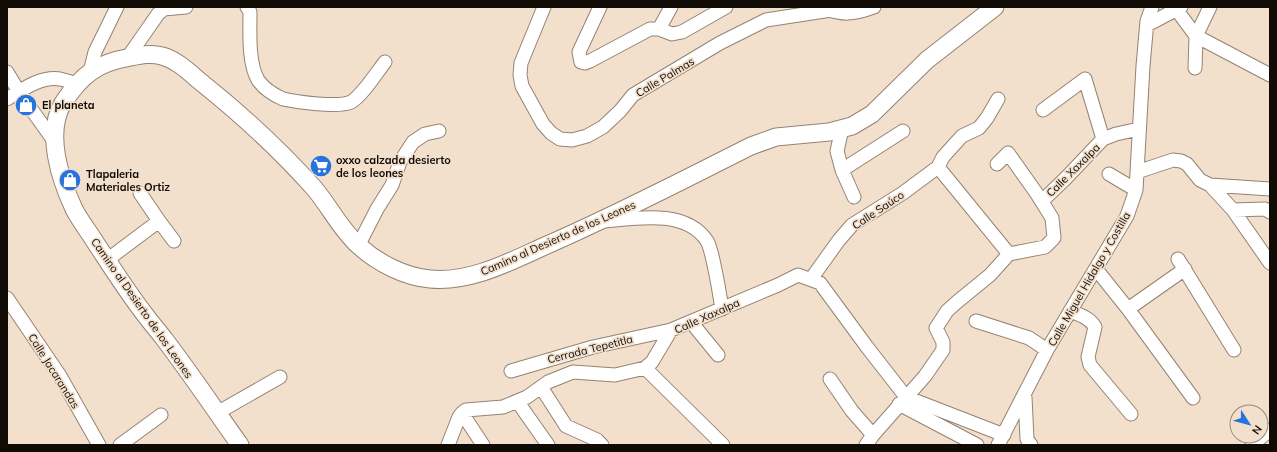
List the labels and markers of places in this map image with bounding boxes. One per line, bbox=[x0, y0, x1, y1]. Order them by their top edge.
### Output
shop icon: El planeta bbox=[13, 92, 39, 118]
place label: El planeta bbox=[42, 98, 95, 112]
supermarket icon: oxxo calzada desierto de los leones bbox=[308, 153, 334, 179]
place label: oxxo calzada desierto de los leones bbox=[336, 153, 451, 180]
shop icon: Tlapaleria Materiales Ortiz bbox=[57, 167, 83, 193]
place label: Tlapaleria Materiales Ortiz bbox=[86, 167, 170, 194]

